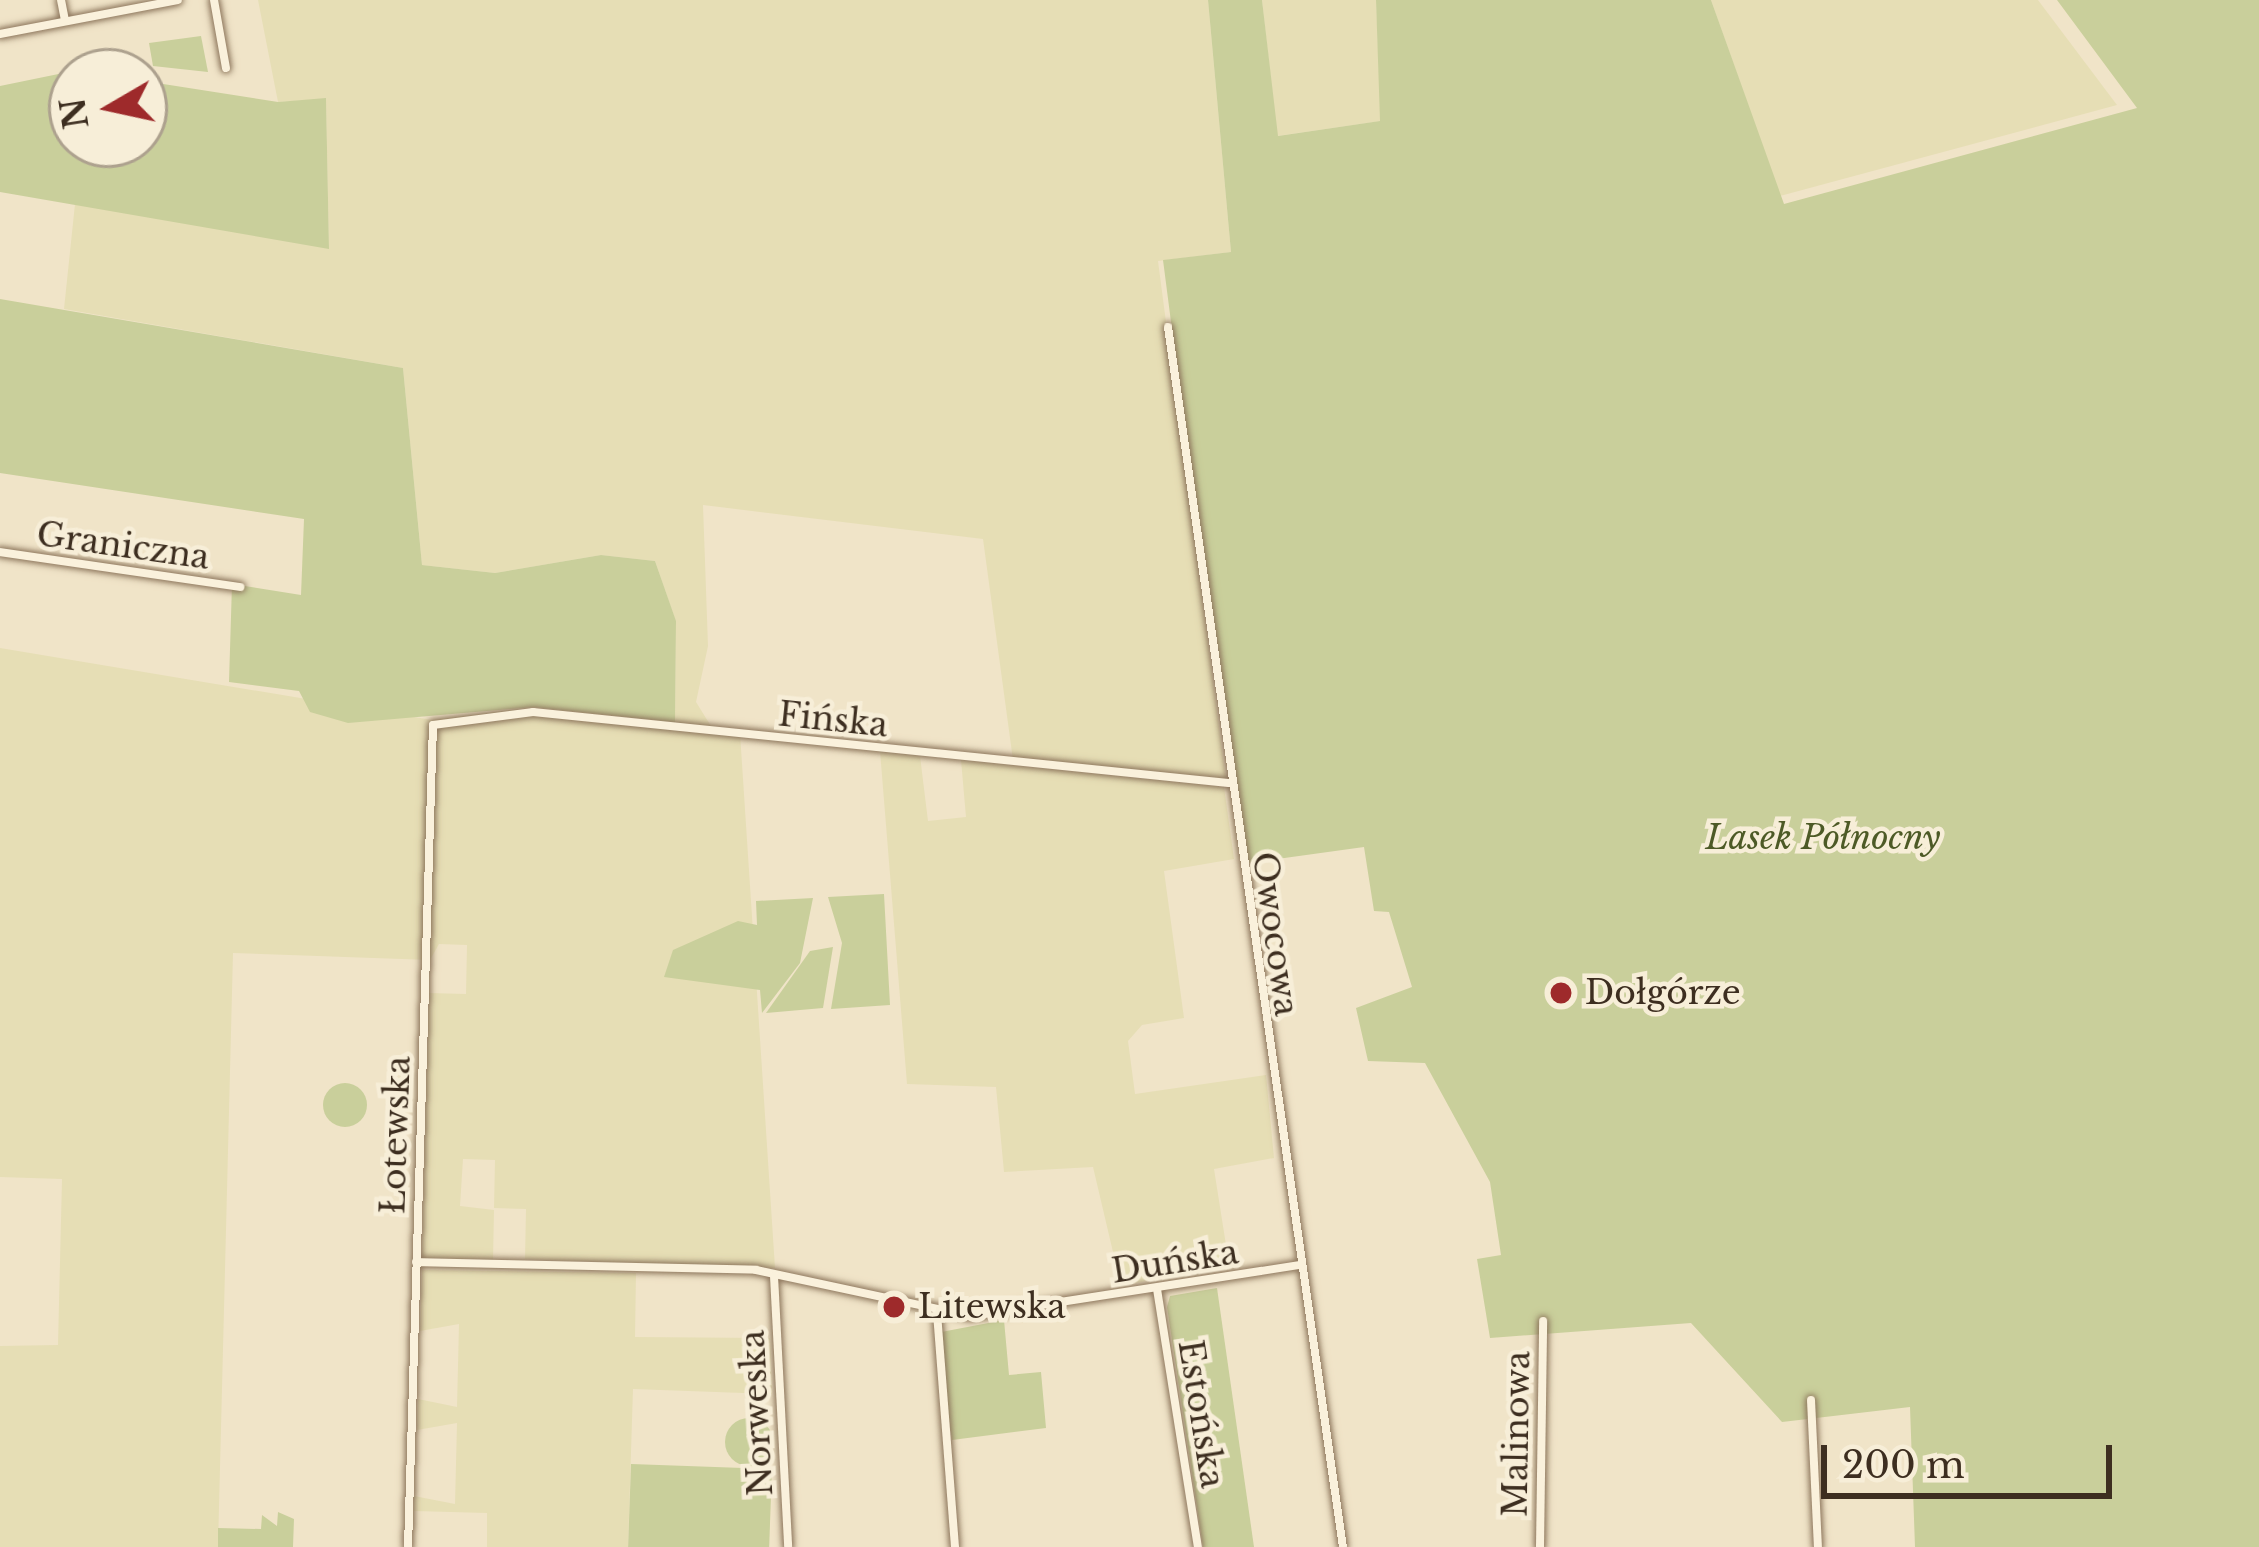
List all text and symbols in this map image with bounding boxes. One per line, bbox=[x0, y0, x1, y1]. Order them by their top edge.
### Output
north arrow bbox=[48, 48, 168, 168]
text: N bbox=[52, 95, 98, 132]
street label: Graniczna bbox=[34, 514, 212, 578]
street label: Fińska bbox=[776, 695, 890, 745]
park label: Lasek Północny bbox=[1706, 818, 1940, 858]
street label: Owocowa bbox=[1244, 850, 1306, 1018]
place label: Dołgórze bbox=[1585, 973, 1741, 1013]
marker: Dołgórze bbox=[1548, 980, 1574, 1006]
street label: Łotewska bbox=[373, 1055, 419, 1215]
street label: Duńska bbox=[1109, 1232, 1241, 1292]
place label: Litewska bbox=[918, 1287, 1066, 1327]
marker: Litewska bbox=[881, 1294, 907, 1320]
street label: Norweska bbox=[733, 1329, 781, 1497]
street label: Estońska bbox=[1170, 1337, 1232, 1491]
street label: Malinowa bbox=[1496, 1351, 1538, 1517]
scale bar bbox=[1827, 1421, 2118, 1495]
text: 200 m bbox=[1842, 1443, 1965, 1488]

